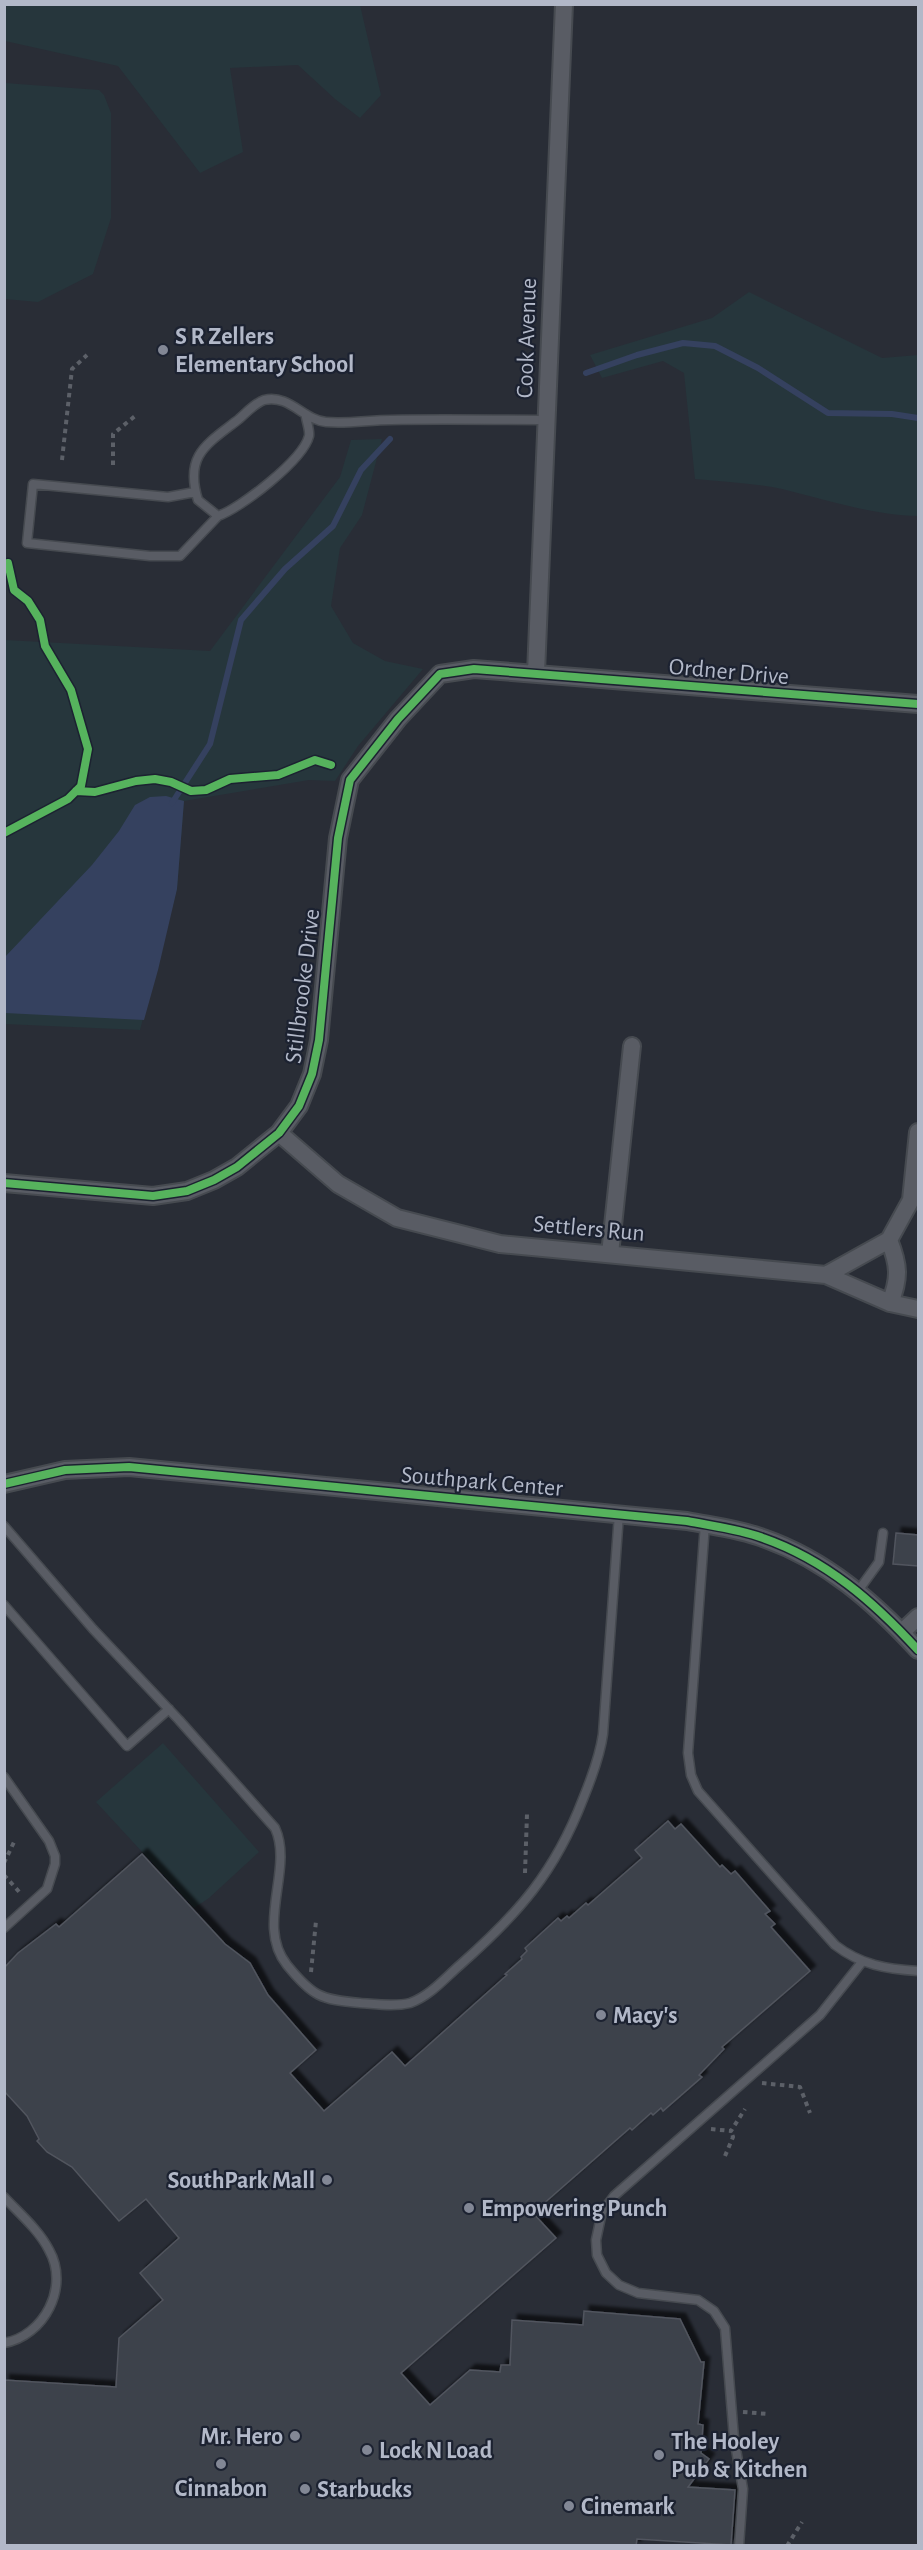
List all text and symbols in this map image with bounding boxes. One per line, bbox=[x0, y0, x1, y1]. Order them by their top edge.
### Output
street label: Cook Avenue bbox=[513, 277, 541, 399]
place label: S R Zellers Elementary School bbox=[175, 325, 354, 377]
marker: S R Zellers Elementary School bbox=[156, 343, 170, 357]
street label: Ordner Drive bbox=[668, 655, 790, 689]
street label: Stillbrooke Drive bbox=[282, 907, 324, 1065]
street label: Settlers Run bbox=[532, 1212, 646, 1246]
street label: Southpark Center bbox=[400, 1463, 564, 1501]
place label: Macy's bbox=[613, 2004, 677, 2028]
marker: Macy's bbox=[594, 2008, 608, 2022]
place label: SouthPark Mall bbox=[168, 2169, 315, 2193]
marker: SouthPark Mall bbox=[320, 2173, 334, 2187]
place label: Empowering Punch bbox=[481, 2197, 667, 2221]
marker: Empowering Punch bbox=[462, 2201, 476, 2215]
place label: Mr. Hero bbox=[201, 2425, 283, 2449]
marker: Mr. Hero bbox=[288, 2429, 302, 2443]
place label: The Hooley Pub & Kitchen bbox=[671, 2430, 808, 2482]
place label: Lock N Load bbox=[379, 2439, 493, 2463]
marker: Lock N Load bbox=[360, 2443, 374, 2457]
marker: The Hooley Pub & Kitchen bbox=[652, 2448, 666, 2462]
marker: Cinnabon bbox=[214, 2457, 228, 2471]
place label: Cinnabon bbox=[175, 2477, 267, 2501]
place label: Starbucks bbox=[317, 2478, 412, 2502]
marker: Starbucks bbox=[298, 2482, 312, 2496]
place label: Cinemark bbox=[581, 2495, 675, 2519]
marker: Cinemark bbox=[562, 2499, 576, 2513]

